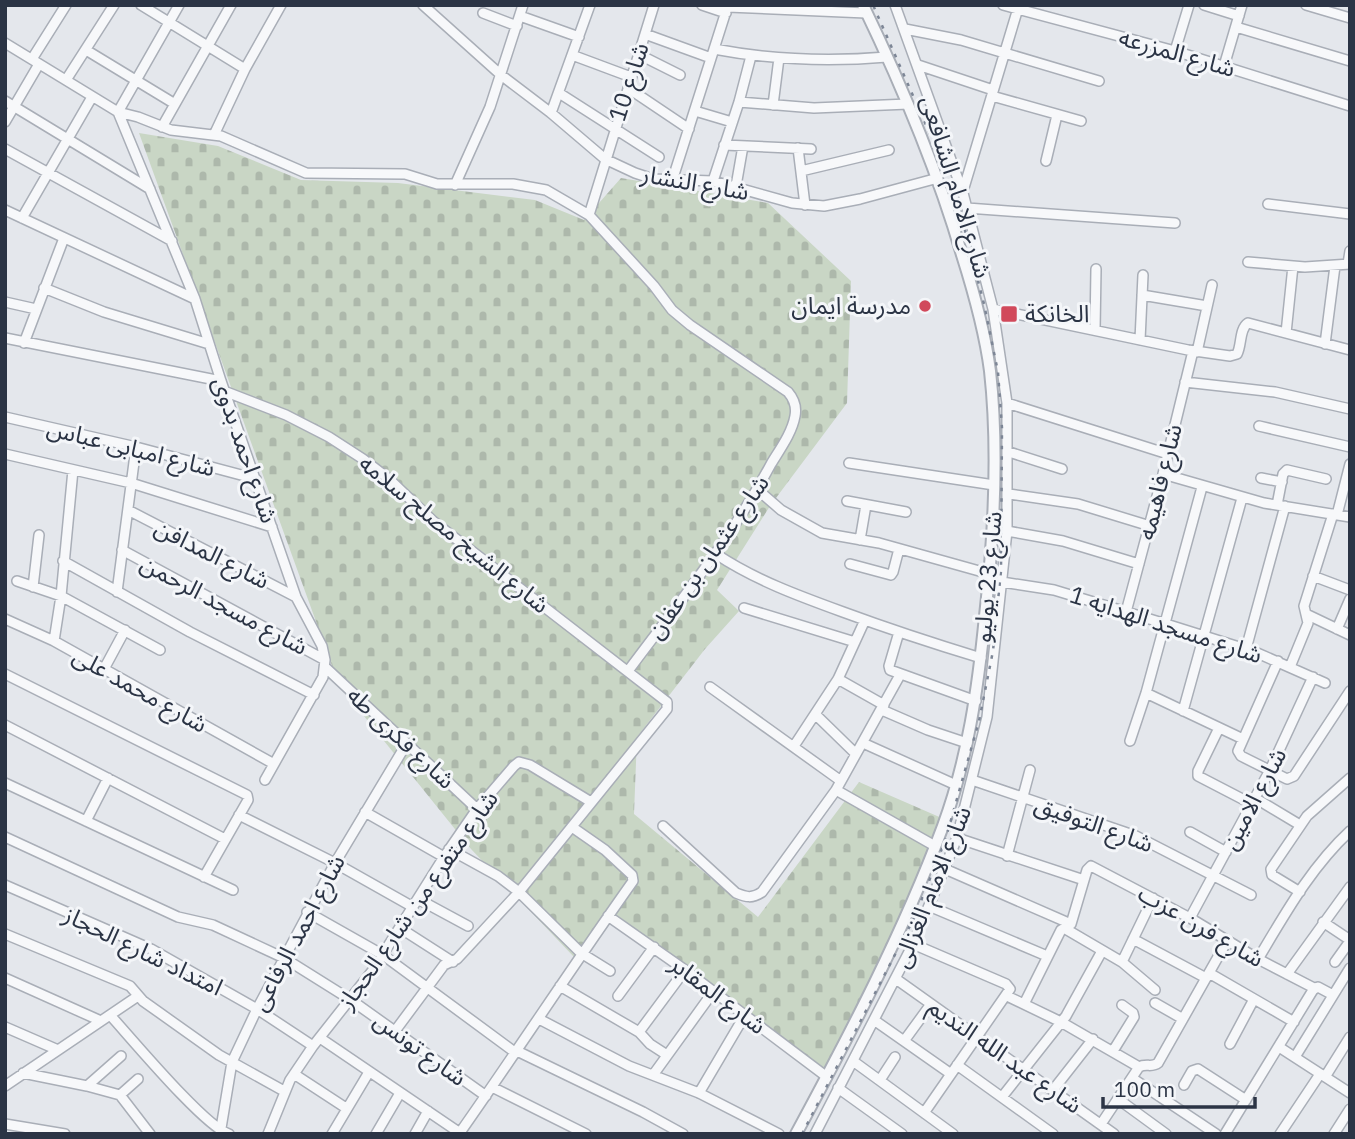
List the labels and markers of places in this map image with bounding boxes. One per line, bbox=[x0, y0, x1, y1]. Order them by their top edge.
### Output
place label: مدرسة ايمان bbox=[791, 289, 911, 321]
place label: الخانكة bbox=[1025, 297, 1090, 329]
marker: مدرسة ايمان bbox=[917, 298, 933, 314]
marker: الخانكة bbox=[999, 304, 1019, 324]

